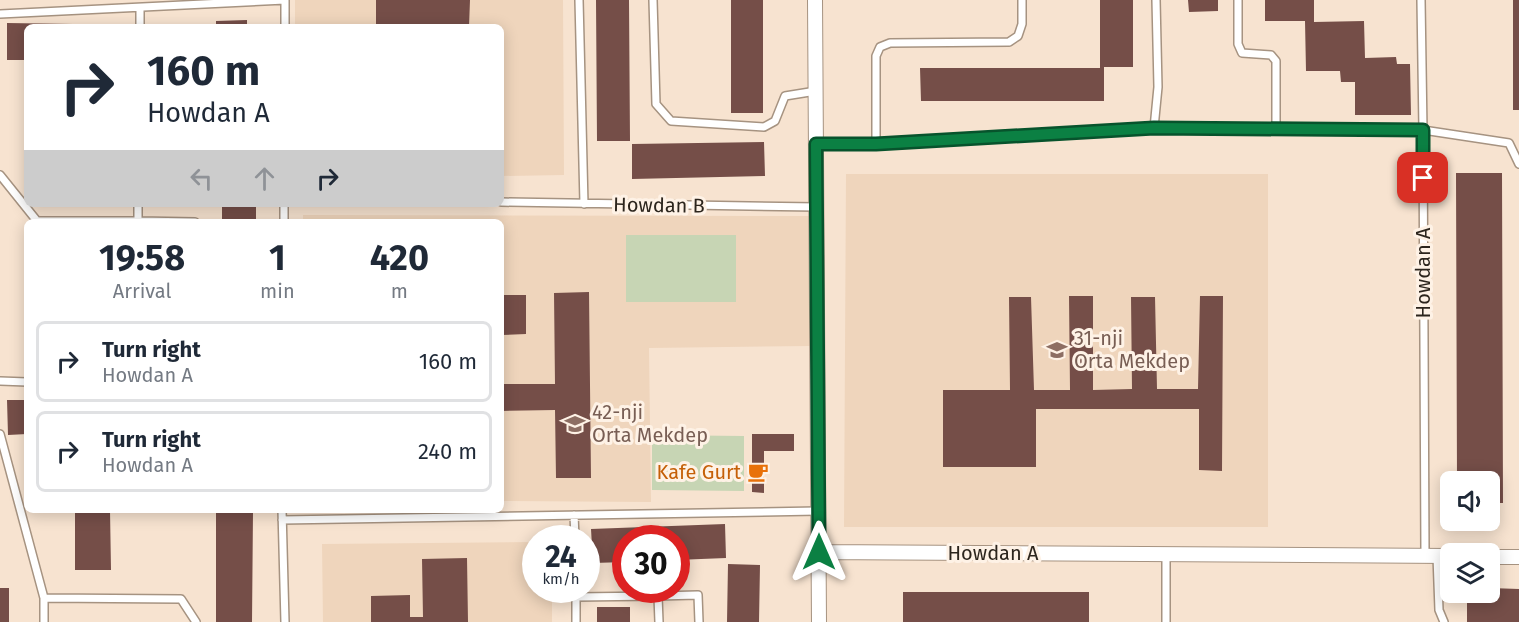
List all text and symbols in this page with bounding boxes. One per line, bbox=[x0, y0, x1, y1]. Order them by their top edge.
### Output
text: 160 m bbox=[147, 46, 260, 96]
icon: right bbox=[48, 48, 126, 126]
text: Howdan A bbox=[147, 97, 270, 129]
pin bbox=[1397, 152, 1448, 203]
icon: arrive bbox=[1406, 161, 1439, 194]
icon: left bbox=[185, 162, 218, 195]
icon: ahead bbox=[248, 162, 281, 195]
icon: right bbox=[311, 162, 344, 195]
street label: Howdan B bbox=[613, 192, 705, 218]
street label: Howdan A bbox=[1411, 227, 1435, 318]
text: 19:58 bbox=[99, 236, 185, 280]
text: 1 bbox=[269, 236, 286, 280]
text: 420 bbox=[370, 236, 429, 280]
text: Arrival bbox=[113, 279, 171, 303]
text: min bbox=[260, 279, 295, 303]
text: m bbox=[391, 279, 408, 303]
place label: 31-nji Orta Mekdep bbox=[1074, 326, 1190, 373]
text: Turn right bbox=[102, 336, 201, 363]
school or university icon: 31-nji Orta Mekdep bbox=[1045, 338, 1069, 362]
icon: right bbox=[51, 345, 84, 378]
text: 160 m bbox=[419, 348, 477, 375]
text: Howdan A bbox=[102, 363, 193, 387]
place label: 42-nji Orta Mekdep bbox=[592, 400, 708, 447]
school or university icon: 42-nji Orta Mekdep bbox=[563, 412, 587, 436]
text: Turn right bbox=[102, 426, 201, 453]
icon: right bbox=[51, 435, 84, 468]
text: 240 m bbox=[418, 438, 477, 465]
text: Howdan A bbox=[102, 453, 193, 477]
place label: Kafe Gurt bbox=[657, 460, 742, 484]
cafe icon: Kafe Gurt bbox=[746, 460, 770, 484]
map controls bbox=[1440, 471, 1500, 603]
button: sound bbox=[1440, 471, 1500, 531]
position arrow bbox=[787, 520, 851, 584]
speed limit sign: 30 bbox=[612, 525, 690, 603]
text: 24 bbox=[545, 539, 577, 575]
street label: Howdan A bbox=[948, 541, 1039, 565]
button: layers bbox=[1440, 543, 1500, 603]
text: km/h bbox=[542, 570, 580, 588]

